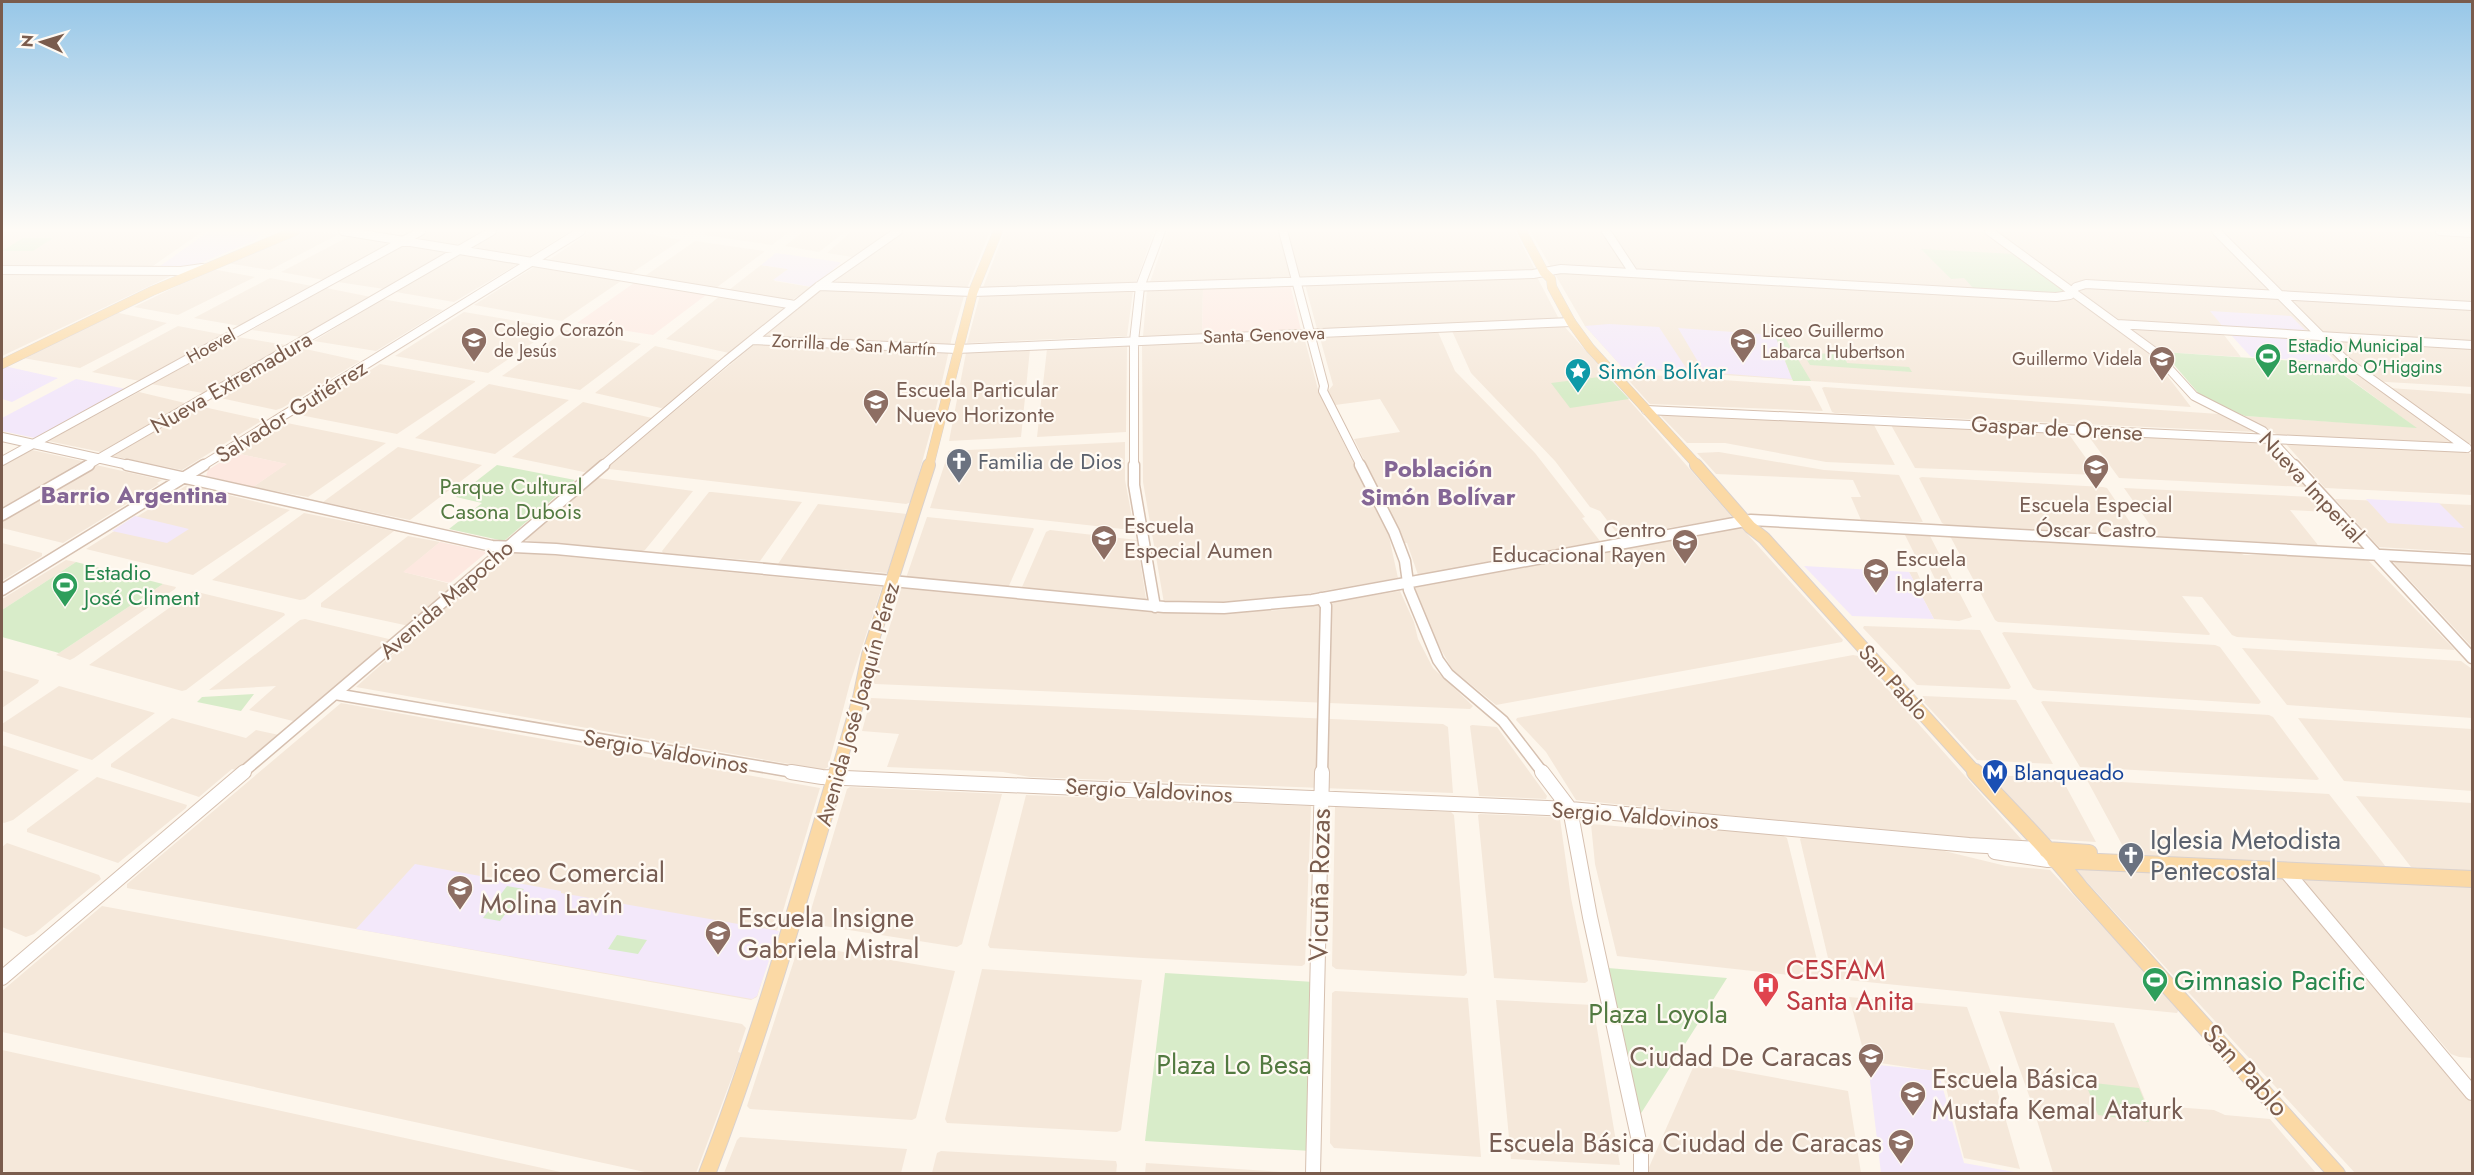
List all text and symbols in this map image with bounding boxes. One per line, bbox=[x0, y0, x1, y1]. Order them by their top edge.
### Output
north arrow bbox=[12, 12, 72, 72]
text: N bbox=[16, 34, 39, 48]
place label: Colegio Corazón de Jesús bbox=[494, 317, 624, 364]
place label: Liceo Guillermo Labarca Hubertson bbox=[1762, 318, 1905, 365]
street label: Santa Genoveva bbox=[1203, 320, 1325, 350]
street label: Hoevel bbox=[182, 322, 240, 370]
street label: Nueva Extremadura bbox=[144, 323, 318, 441]
school or university icon: Colegio Corazón de Jesús bbox=[459, 325, 489, 363]
school or university icon: Liceo Guillermo Labarca Hubertson bbox=[1728, 326, 1758, 364]
street label: Zorrilla de San Martín bbox=[771, 328, 937, 362]
place label: Estadio Municipal Bernardo O'Higgins bbox=[2288, 333, 2442, 380]
sports icon: Estadio Municipal Bernardo O'Higgins bbox=[2253, 341, 2283, 379]
school or university icon: Guillermo Videla bbox=[2147, 344, 2177, 382]
place label: Guillermo Videla bbox=[2012, 346, 2142, 372]
street label: Salvador Gutiérrez bbox=[209, 351, 373, 471]
place label: Simón Bolívar bbox=[1598, 355, 1726, 387]
place icon: Simón Bolívar bbox=[1563, 356, 1593, 394]
place label: Escuela Particular Nuevo Horizonte bbox=[896, 373, 1059, 430]
school or university icon: Escuela Particular Nuevo Horizonte bbox=[861, 387, 891, 425]
street label: Gaspar de Orense bbox=[1970, 408, 2144, 448]
street label: Nueva Imperial bbox=[2252, 424, 2372, 550]
place label: Familia de Dios bbox=[978, 445, 1122, 477]
church icon: Familia de Dios bbox=[944, 446, 974, 484]
district label: Población Simón Bolívar bbox=[1360, 451, 1516, 514]
school or university icon: Escuela Especial Óscar Castro bbox=[2081, 452, 2111, 490]
park label: Parque Cultural Casona Dubois bbox=[440, 470, 582, 527]
district label: Barrio Argentina bbox=[41, 477, 227, 512]
place label: Escuela Especial Óscar Castro bbox=[2019, 488, 2173, 545]
place label: Escuela Especial Aumen bbox=[1124, 509, 1273, 566]
place label: Centro Educacional Rayen bbox=[1492, 513, 1666, 570]
school or university icon: Escuela Especial Aumen bbox=[1089, 523, 1119, 561]
school or university icon: Centro Educacional Rayen bbox=[1670, 527, 1700, 565]
street label: Avenida Mapocho bbox=[372, 532, 520, 666]
place label: Escuela Inglaterra bbox=[1896, 542, 1983, 599]
place label: Estadio José Climent bbox=[81, 556, 200, 613]
school or university icon: Escuela Inglaterra bbox=[1861, 556, 1891, 594]
sports icon: Estadio José Climent bbox=[50, 570, 80, 608]
street label: Avenida José Joaquín Pérez bbox=[807, 578, 907, 830]
street label: San Pablo bbox=[1851, 637, 1937, 727]
street label: Sergio Valdovinos bbox=[581, 721, 751, 781]
place label: Blanqueado bbox=[2014, 756, 2124, 788]
metro station icon: Blanqueado bbox=[1980, 757, 2010, 795]
street label: Sergio Valdovinos bbox=[1065, 770, 1234, 810]
street label: Sergio Valdovinos bbox=[1550, 793, 1720, 837]
street label: Vicuña Rozas bbox=[1298, 808, 1340, 962]
place label: Iglesia Metodista Pentecostal bbox=[2150, 820, 2341, 890]
church icon: Iglesia Metodista Pentecostal bbox=[2116, 840, 2146, 878]
place label: Liceo Comercial Molina Lavín bbox=[480, 853, 665, 923]
school or university icon: Liceo Comercial Molina Lavín bbox=[445, 873, 475, 911]
place label: Escuela Insigne Gabriela Mistral bbox=[738, 898, 920, 968]
school or university icon: Escuela Insigne Gabriela Mistral bbox=[703, 918, 733, 956]
place label: CESFAM Santa Anita bbox=[1786, 950, 1914, 1020]
place label: Gimnasio Pacific bbox=[2174, 961, 2365, 1000]
sports icon: Gimnasio Pacific bbox=[2140, 965, 2170, 1003]
hospital icon: CESFAM Santa Anita bbox=[1751, 970, 1781, 1008]
park label: Plaza Loyola bbox=[1588, 994, 1728, 1033]
street label: San Pablo bbox=[2194, 1015, 2298, 1125]
place label: Ciudad De Caracas bbox=[1630, 1037, 1852, 1076]
school or university icon: Ciudad De Caracas bbox=[1856, 1041, 1886, 1079]
park label: Plaza Lo Besa bbox=[1156, 1045, 1312, 1084]
place label: Escuela Básica Mustafa Kemal Ataturk bbox=[1932, 1059, 2183, 1129]
school or university icon: Escuela Básica Mustafa Kemal Ataturk bbox=[1898, 1079, 1928, 1117]
place label: Escuela Básica Ciudad de Caracas bbox=[1488, 1123, 1882, 1162]
school or university icon: Escuela Básica Ciudad de Caracas bbox=[1886, 1127, 1916, 1165]

